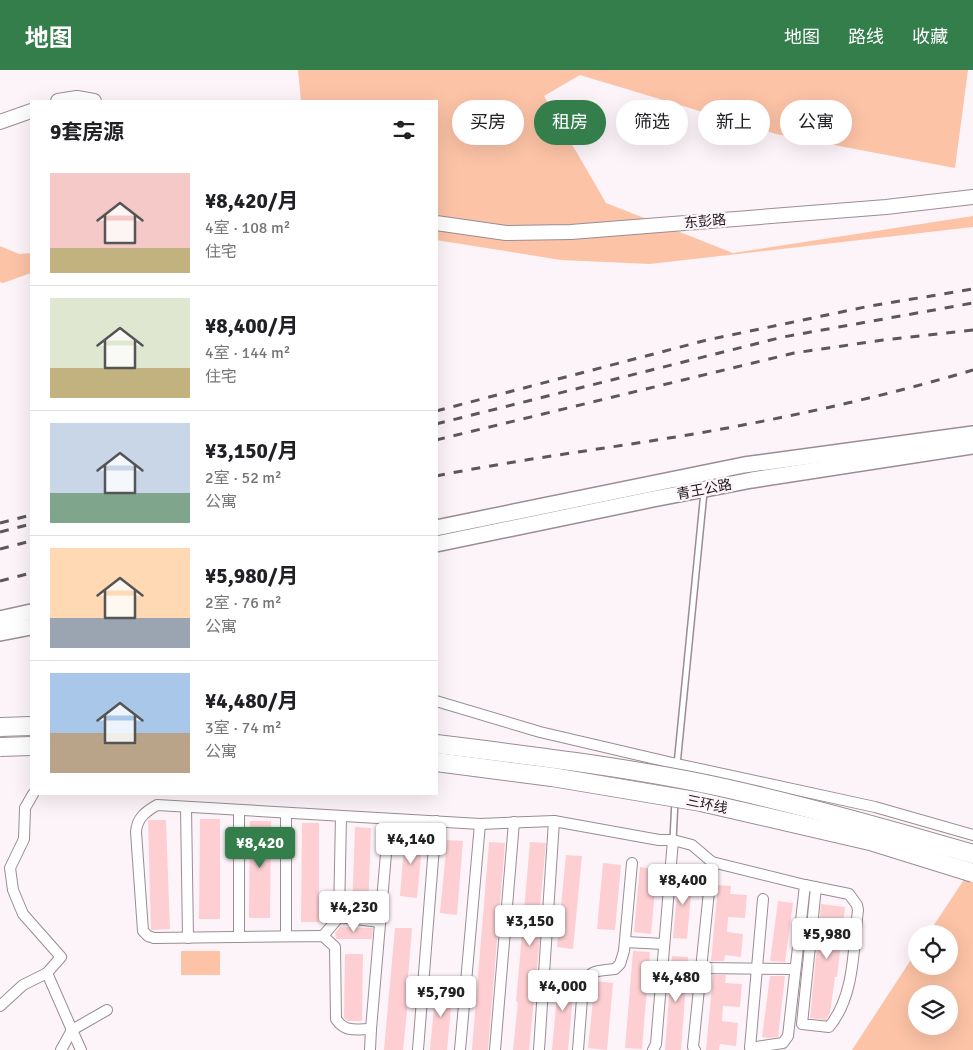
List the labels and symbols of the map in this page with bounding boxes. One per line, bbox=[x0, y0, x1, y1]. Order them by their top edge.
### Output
street label: 东彭路 bbox=[683, 211, 727, 232]
street label: 青王公路 bbox=[675, 476, 733, 503]
street label: 三环线 bbox=[685, 792, 729, 817]
pin: ¥4,140 bbox=[370, 822, 452, 865]
pin: ¥8,420 bbox=[219, 826, 301, 869]
pin: ¥8,400 bbox=[642, 864, 724, 906]
pin: ¥4,230 bbox=[313, 890, 395, 933]
pin: ¥3,150 bbox=[489, 904, 571, 947]
pin: ¥5,980 bbox=[786, 918, 868, 960]
pin: ¥4,480 bbox=[635, 960, 717, 1003]
pin: ¥4,000 bbox=[522, 970, 604, 1012]
pin: ¥5,790 bbox=[400, 976, 482, 1018]

